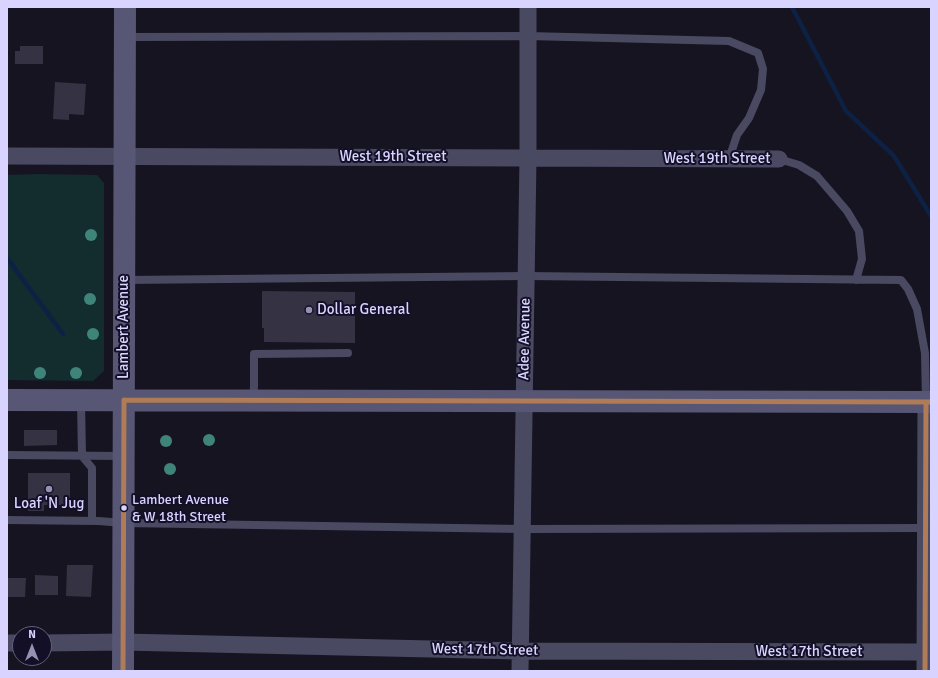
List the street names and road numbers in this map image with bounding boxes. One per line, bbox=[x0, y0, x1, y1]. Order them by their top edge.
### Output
street label: West 19th Street bbox=[340, 148, 446, 166]
street label: West 19th Street bbox=[664, 150, 770, 168]
street label: Lambert Avenue bbox=[115, 275, 133, 379]
street label: Adee Avenue bbox=[515, 298, 535, 380]
street label: West 17th Street bbox=[431, 640, 539, 660]
street label: West 17th Street bbox=[756, 643, 862, 661]

